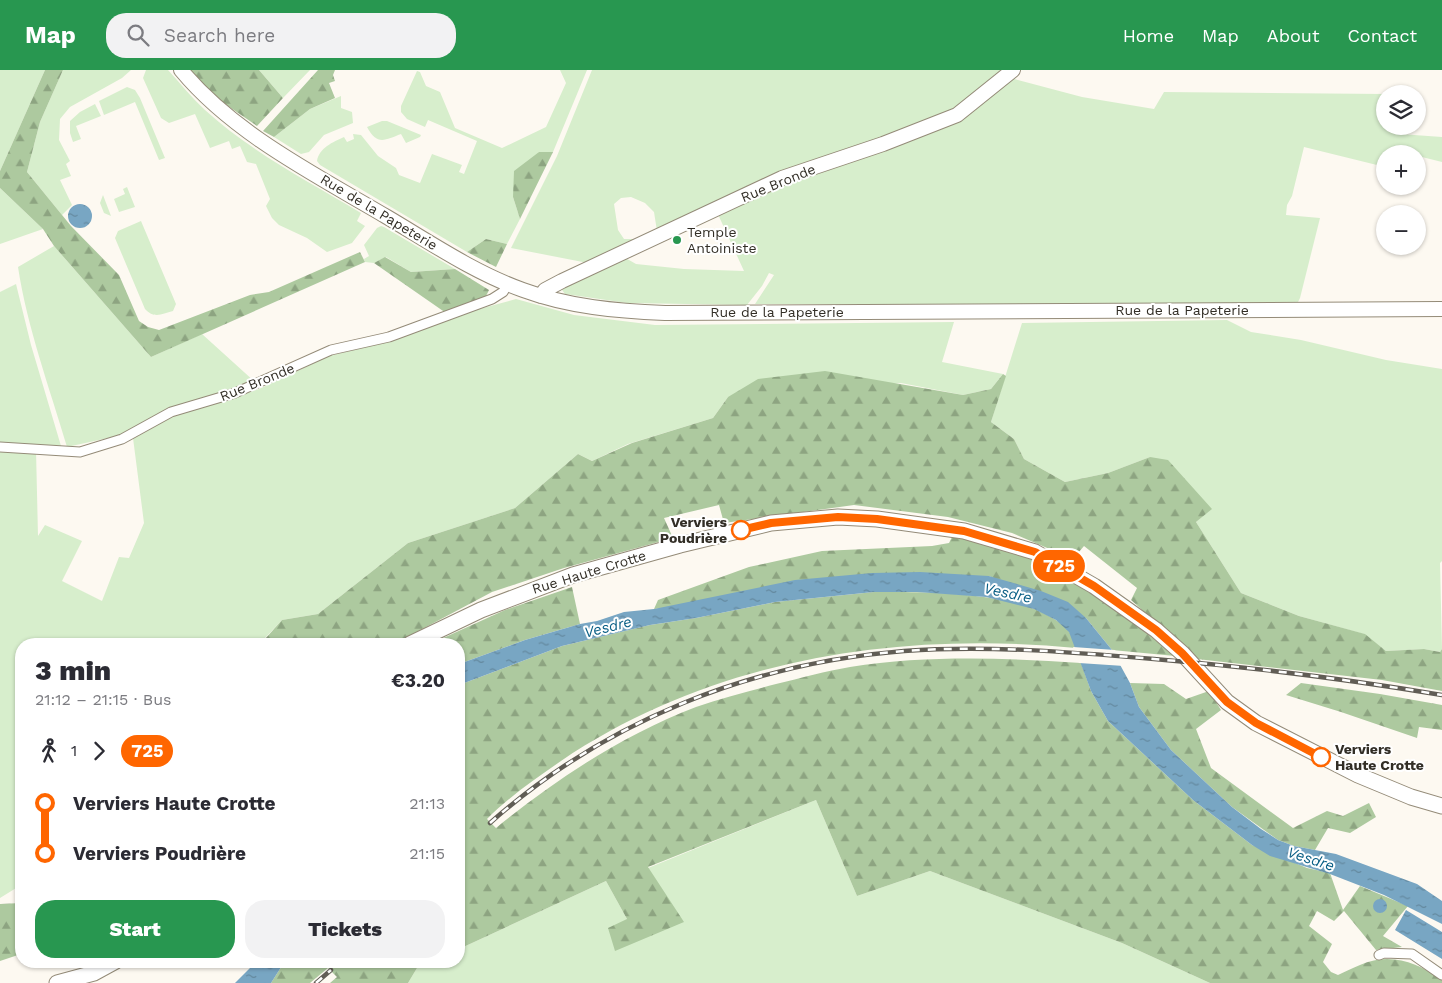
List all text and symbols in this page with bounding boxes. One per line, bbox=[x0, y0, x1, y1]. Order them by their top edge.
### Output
search box bbox=[106, 13, 456, 58]
text: Map bbox=[25, 21, 76, 49]
icon: search bbox=[124, 21, 152, 49]
text: Search here bbox=[164, 24, 275, 47]
text: Home bbox=[1123, 25, 1174, 46]
text: Map bbox=[1202, 25, 1239, 46]
text: About bbox=[1267, 25, 1319, 46]
text: Contact bbox=[1347, 25, 1417, 46]
map controls bbox=[1376, 85, 1426, 255]
button: layers bbox=[1376, 85, 1426, 135]
button: + bbox=[1376, 145, 1426, 195]
street label: Rue Bronde bbox=[738, 161, 818, 205]
street label: Rue de la Papeterie bbox=[318, 171, 440, 253]
button: − bbox=[1376, 205, 1426, 255]
place label: Temple Antoiniste bbox=[687, 224, 757, 256]
marker: Temple Antoiniste bbox=[671, 234, 683, 246]
street label: Rue de la Papeterie bbox=[1115, 302, 1249, 318]
street label: Rue de la Papeterie bbox=[710, 304, 844, 320]
street label: Rue Bronde bbox=[217, 360, 297, 404]
place label: Verviers Poudrière bbox=[660, 514, 728, 546]
marker: Verviers Poudrière bbox=[731, 520, 751, 540]
street label: Rue Haute Crotte bbox=[530, 547, 648, 597]
line badge: 725 bbox=[1030, 550, 1088, 582]
text: 725 bbox=[1043, 555, 1075, 576]
water label: Vesdre bbox=[982, 579, 1034, 607]
water label: Vesdre bbox=[582, 612, 634, 642]
text: 3 min bbox=[35, 654, 111, 687]
text: €3.20 bbox=[391, 669, 445, 692]
text: 21:12 – 21:15 · Bus bbox=[35, 690, 172, 709]
icon: walk bbox=[35, 737, 63, 765]
icon: forward bbox=[85, 737, 113, 765]
text: 725 bbox=[131, 740, 163, 761]
text: 1 bbox=[71, 741, 77, 760]
place label: Verviers Haute Crotte bbox=[1335, 741, 1424, 773]
marker: Verviers Haute Crotte bbox=[1311, 747, 1331, 767]
text: Verviers Haute Crotte bbox=[73, 792, 276, 815]
text: 21:13 bbox=[409, 794, 445, 813]
text: Verviers Poudrière bbox=[73, 842, 246, 865]
water label: Vesdre bbox=[1285, 843, 1337, 875]
text: 21:15 bbox=[409, 844, 445, 863]
button: Start bbox=[35, 900, 235, 958]
button: Tickets bbox=[245, 900, 445, 958]

